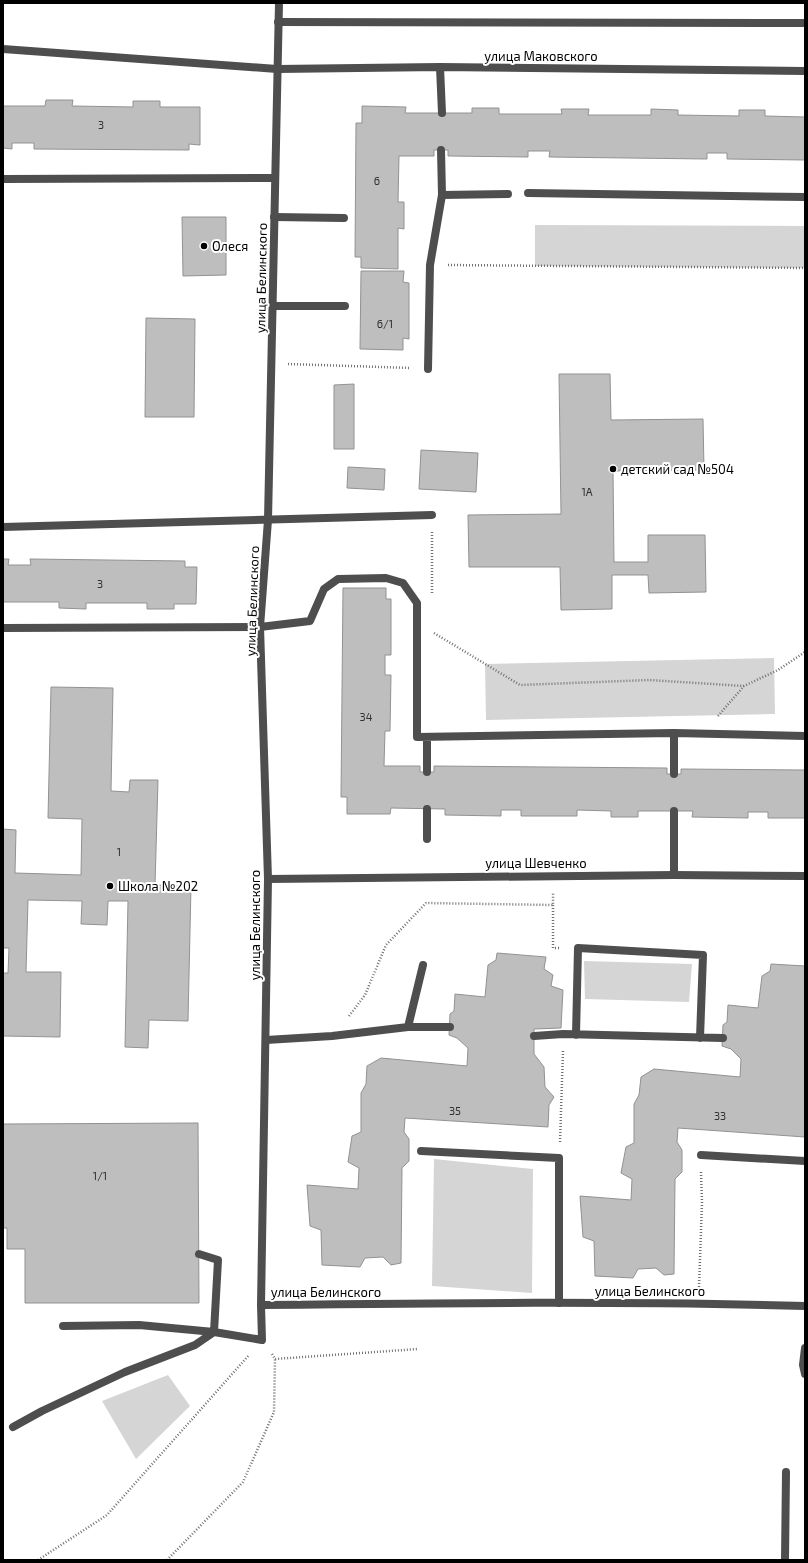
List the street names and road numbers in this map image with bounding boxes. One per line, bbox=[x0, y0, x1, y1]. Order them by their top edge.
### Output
street label: улица Маковского bbox=[484, 48, 598, 64]
street label: улица Белинского bbox=[252, 223, 270, 333]
street label: улица Белинского bbox=[242, 545, 262, 657]
street label: улица Шевченко bbox=[485, 855, 587, 871]
street label: улица Белинского bbox=[247, 870, 263, 980]
street label: улица Белинского bbox=[595, 1283, 705, 1299]
street label: улица Белинского bbox=[271, 1284, 381, 1300]

